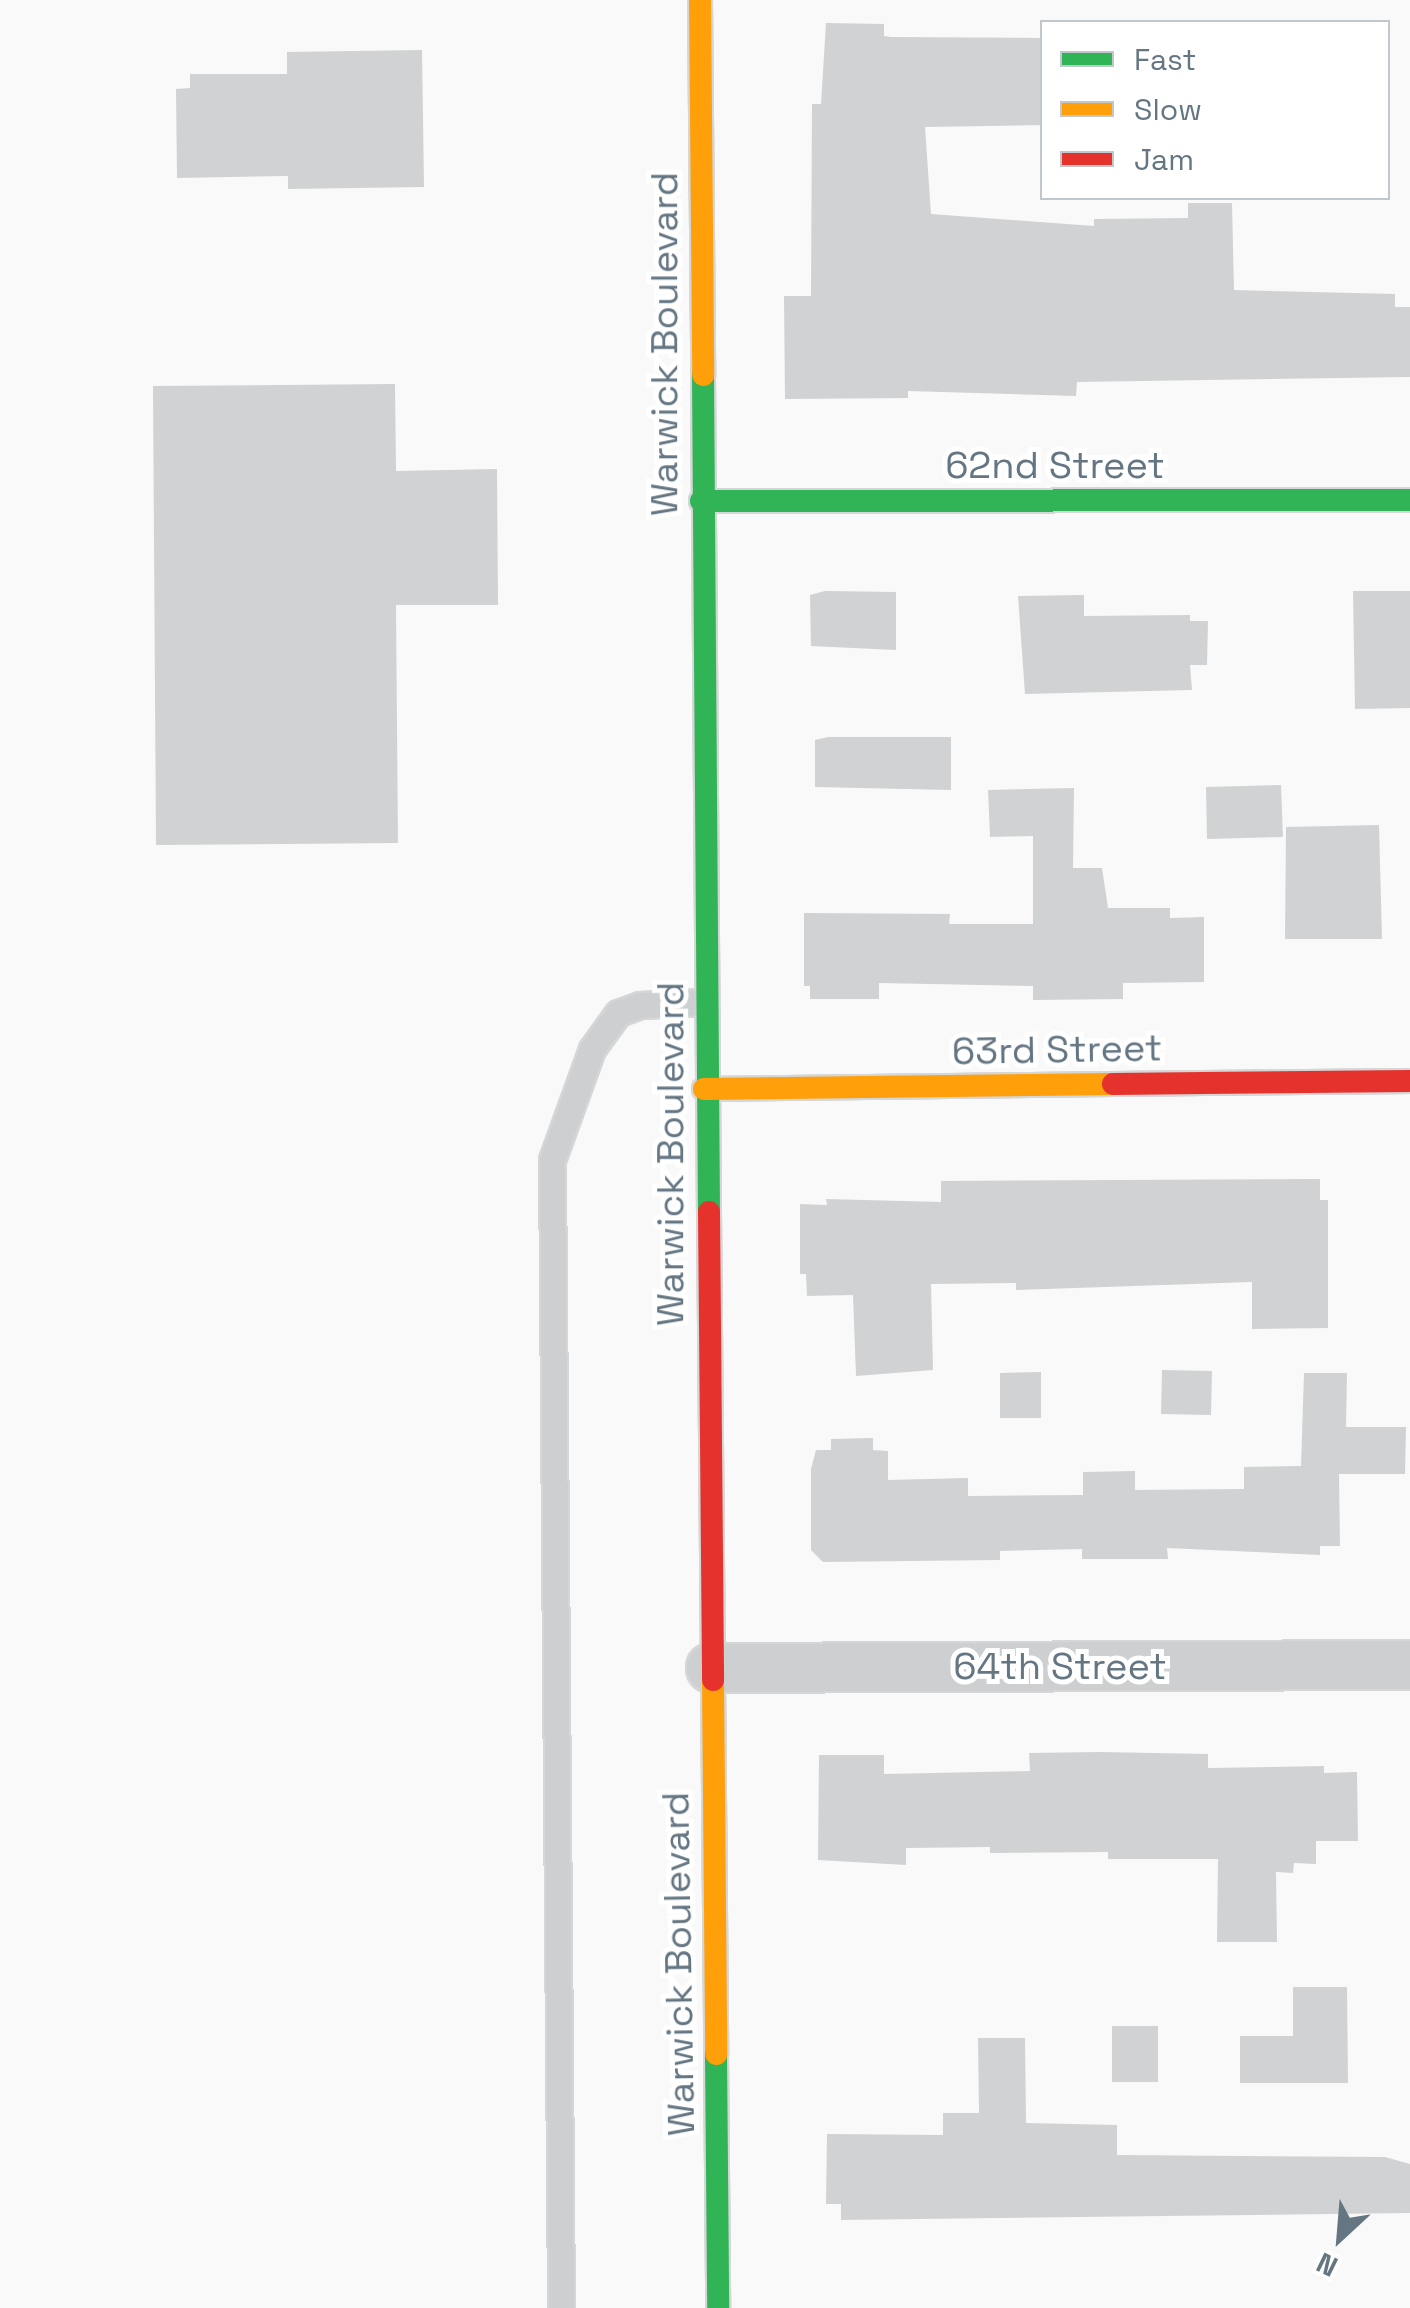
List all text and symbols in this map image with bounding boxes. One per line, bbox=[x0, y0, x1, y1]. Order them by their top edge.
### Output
legend bbox=[1040, 20, 1390, 200]
text: Fast bbox=[1134, 40, 1196, 79]
text: Slow bbox=[1134, 90, 1202, 129]
text: Jam bbox=[1134, 140, 1194, 179]
street label: Warwick Boulevard bbox=[642, 172, 688, 516]
street label: 62nd Street bbox=[945, 443, 1165, 489]
street label: Warwick Boulevard bbox=[648, 982, 694, 1326]
street label: 63rd Street bbox=[952, 1025, 1162, 1075]
street label: 64th Street bbox=[953, 1644, 1167, 1690]
street label: Warwick Boulevard bbox=[653, 1791, 705, 2137]
north arrow bbox=[1290, 2188, 1390, 2288]
text: N bbox=[1311, 2245, 1343, 2285]

